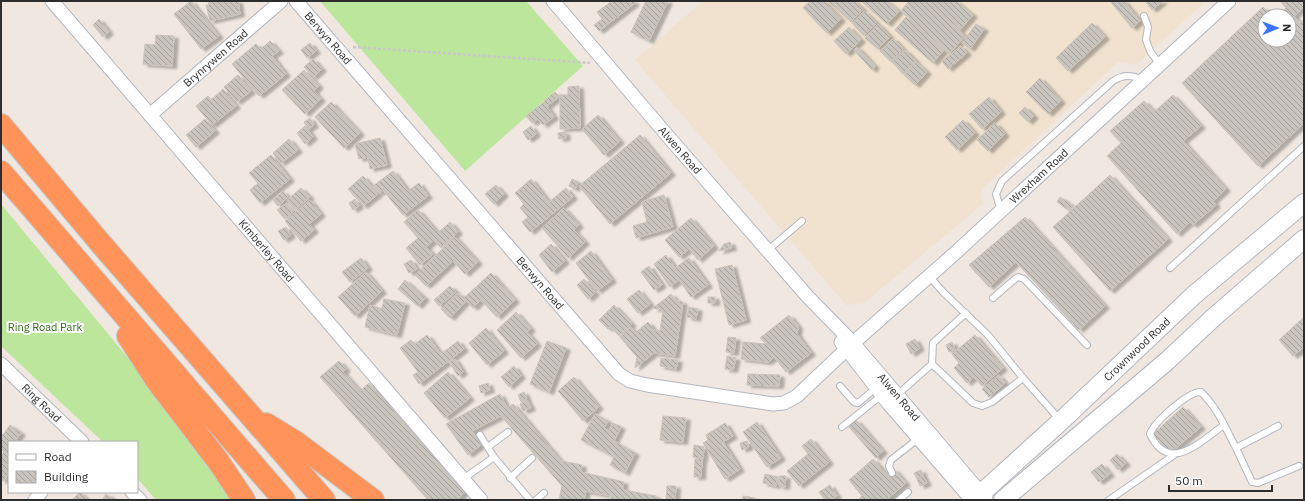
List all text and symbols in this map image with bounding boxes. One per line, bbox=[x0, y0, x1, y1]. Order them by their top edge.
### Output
north arrow bbox=[1257, 8, 1297, 48]
street label: Berwyn Road bbox=[301, 9, 355, 67]
text: N bbox=[1280, 24, 1294, 32]
street label: Brynrywen Road bbox=[180, 26, 251, 90]
street label: Alwen Road bbox=[656, 123, 705, 177]
street label: Wrexham Road bbox=[1006, 146, 1071, 207]
street label: Kimberley Road bbox=[236, 216, 297, 285]
street label: Berwyn Road bbox=[513, 254, 567, 312]
street label: Crownwood Road bbox=[1101, 314, 1173, 384]
park label: Ring Road Park bbox=[8, 320, 82, 334]
street label: Alwen Road bbox=[875, 370, 923, 424]
street label: Ring Road bbox=[19, 381, 64, 425]
legend bbox=[8, 441, 138, 493]
text: Road bbox=[44, 449, 72, 464]
scale bar bbox=[1169, 467, 1272, 493]
text: Building bbox=[44, 469, 89, 484]
text: 50 m bbox=[1175, 473, 1203, 488]

